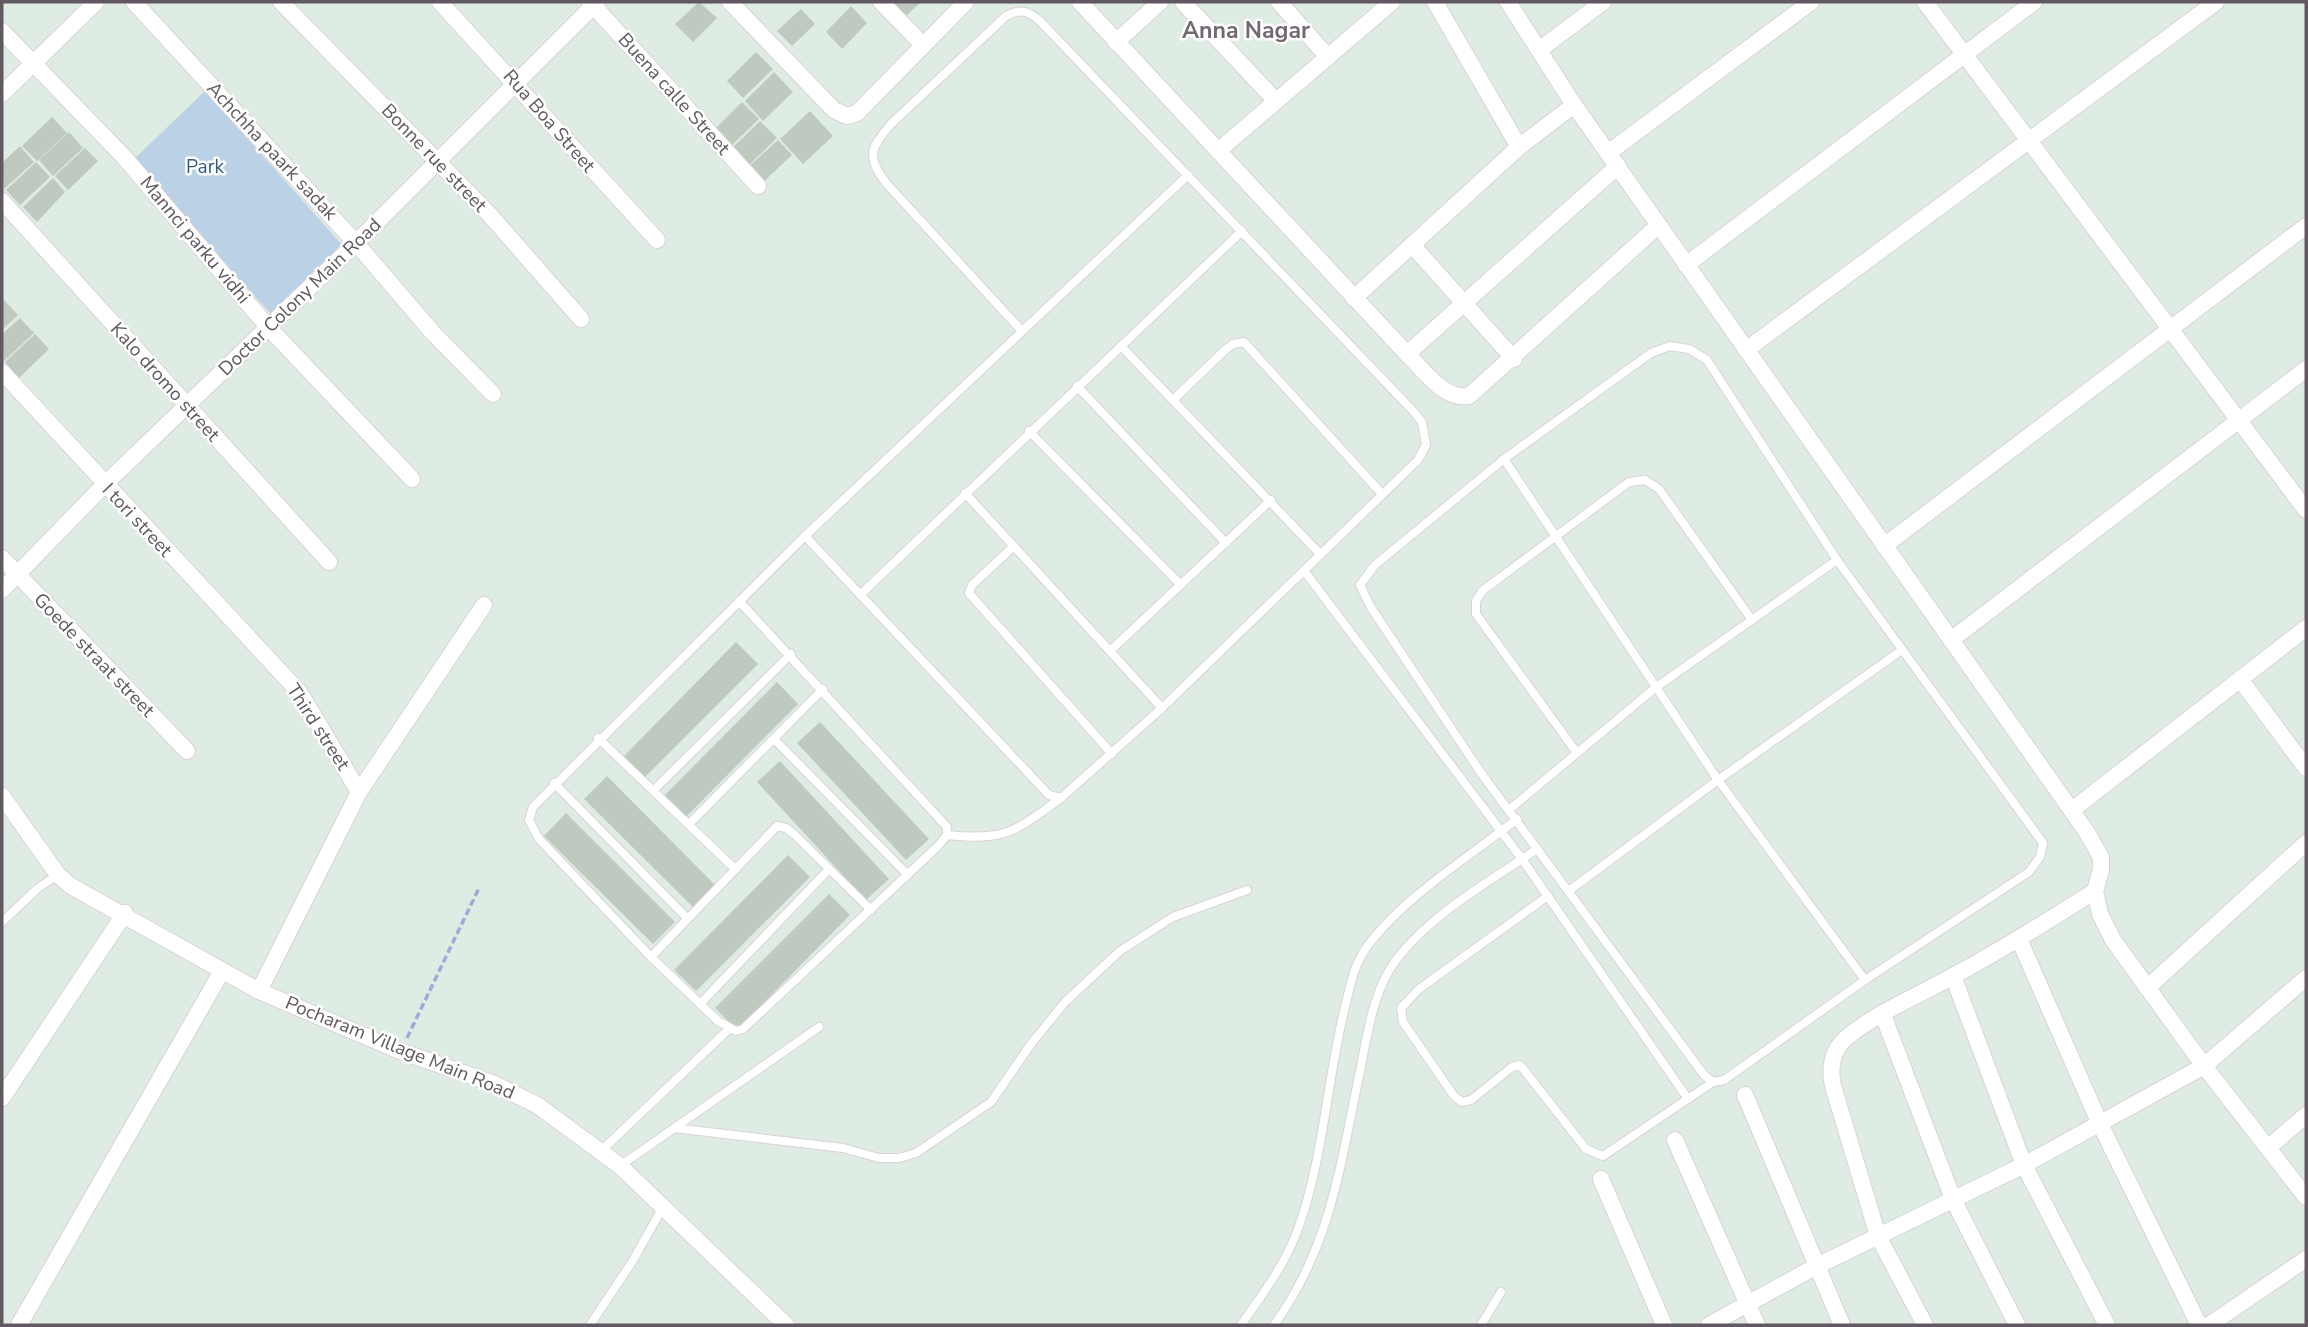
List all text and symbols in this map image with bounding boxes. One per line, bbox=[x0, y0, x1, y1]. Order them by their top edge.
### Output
district label: Anna Nagar bbox=[1182, 15, 1310, 46]
street label: Buena calle Street bbox=[612, 27, 736, 161]
street label: Rua Boa Street bbox=[497, 64, 601, 178]
street label: Achchha paark sadak bbox=[201, 76, 344, 226]
street label: Bonne rue street bbox=[375, 98, 493, 218]
park label: Park bbox=[186, 154, 224, 180]
street label: Mannci parku vidhi bbox=[134, 171, 256, 309]
street label: Doctor Colony Main Road bbox=[213, 212, 387, 382]
street label: Kalo dromo street bbox=[104, 317, 226, 448]
street label: I tori street bbox=[96, 477, 178, 563]
street label: Goede straat street bbox=[28, 587, 161, 723]
street label: Third street bbox=[280, 679, 356, 776]
street label: Pocharam Village Main Road bbox=[281, 990, 519, 1106]

